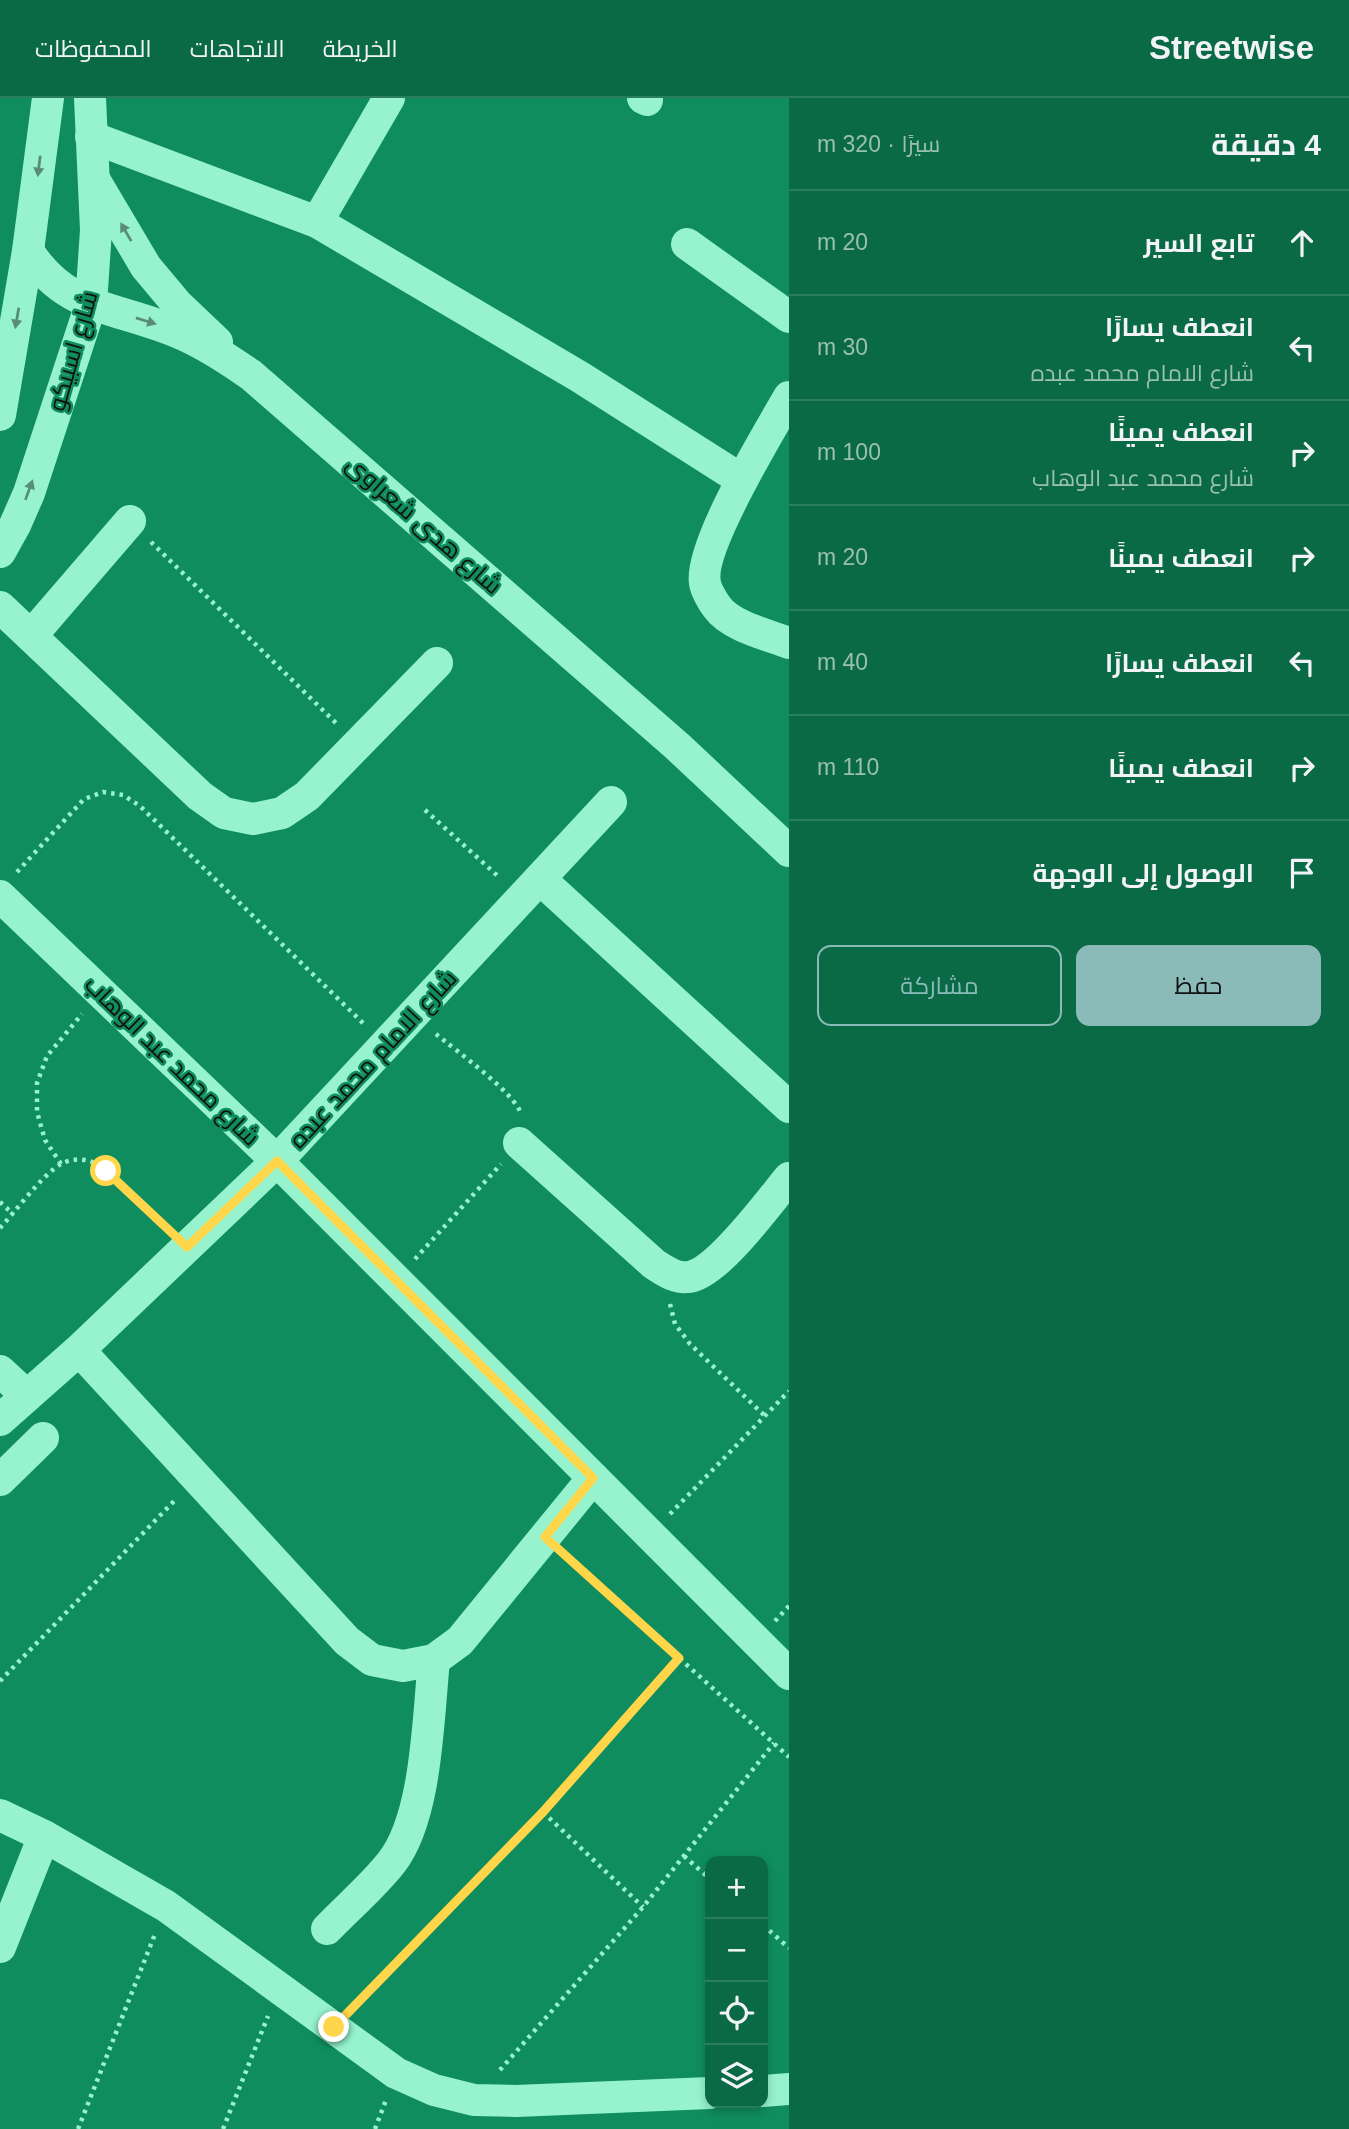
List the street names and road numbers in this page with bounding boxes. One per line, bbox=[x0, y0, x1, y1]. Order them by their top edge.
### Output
street label: شارع اسبيكو bbox=[43, 288, 105, 415]
street label: شارع هدى شعراوى bbox=[339, 450, 507, 602]
street label: شارع الامام محمد عبده bbox=[283, 964, 464, 1155]
street label: شارع محمد عبد الوهاب bbox=[78, 970, 265, 1153]

